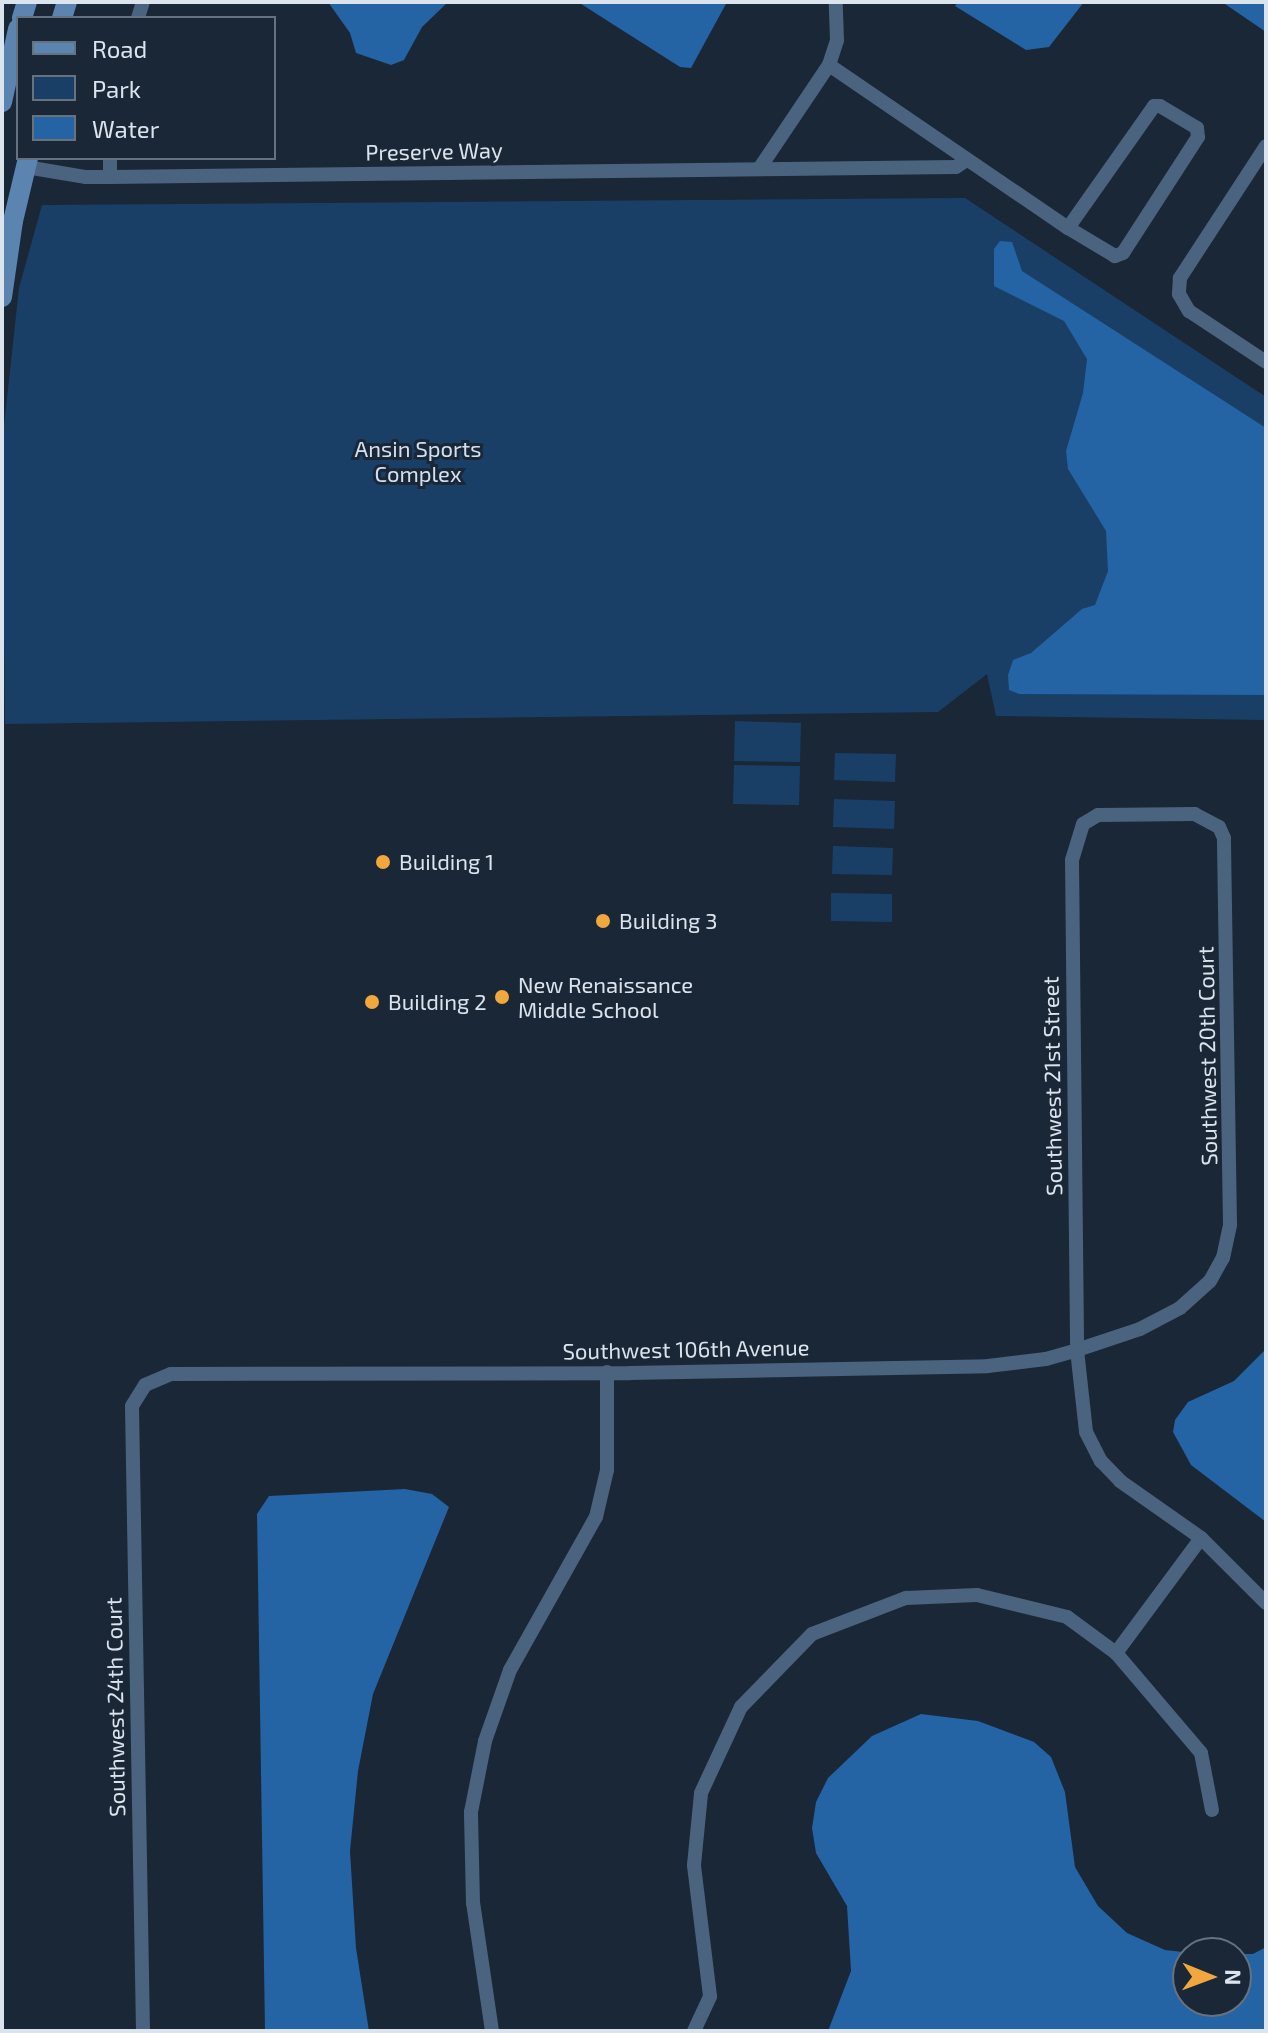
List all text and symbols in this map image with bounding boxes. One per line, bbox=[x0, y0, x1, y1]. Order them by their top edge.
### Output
legend bbox=[16, 16, 276, 160]
text: Road bbox=[92, 34, 147, 63]
text: Park bbox=[92, 74, 141, 103]
text: Water bbox=[92, 114, 159, 143]
street label: Preserve Way bbox=[365, 137, 503, 165]
park label: Ansin Sports Complex bbox=[355, 435, 481, 486]
place label: Building 1 bbox=[399, 849, 494, 875]
marker: Building 1 bbox=[374, 853, 392, 871]
place label: Building 3 bbox=[619, 908, 717, 934]
marker: Building 3 bbox=[594, 912, 612, 930]
street label: Southwest 20th Court bbox=[1192, 946, 1222, 1166]
place label: New Renaissance Middle School bbox=[518, 971, 694, 1022]
street label: Southwest 21st Street bbox=[1037, 976, 1067, 1196]
marker: New Renaissance Middle School bbox=[493, 988, 511, 1006]
place label: Building 2 bbox=[388, 989, 487, 1015]
marker: Building 2 bbox=[363, 993, 381, 1011]
street label: Southwest 106th Avenue bbox=[562, 1334, 810, 1364]
street label: Southwest 24th Court bbox=[100, 1597, 130, 1817]
north arrow bbox=[1172, 1937, 1252, 2017]
text: N bbox=[1221, 1969, 1247, 1986]

